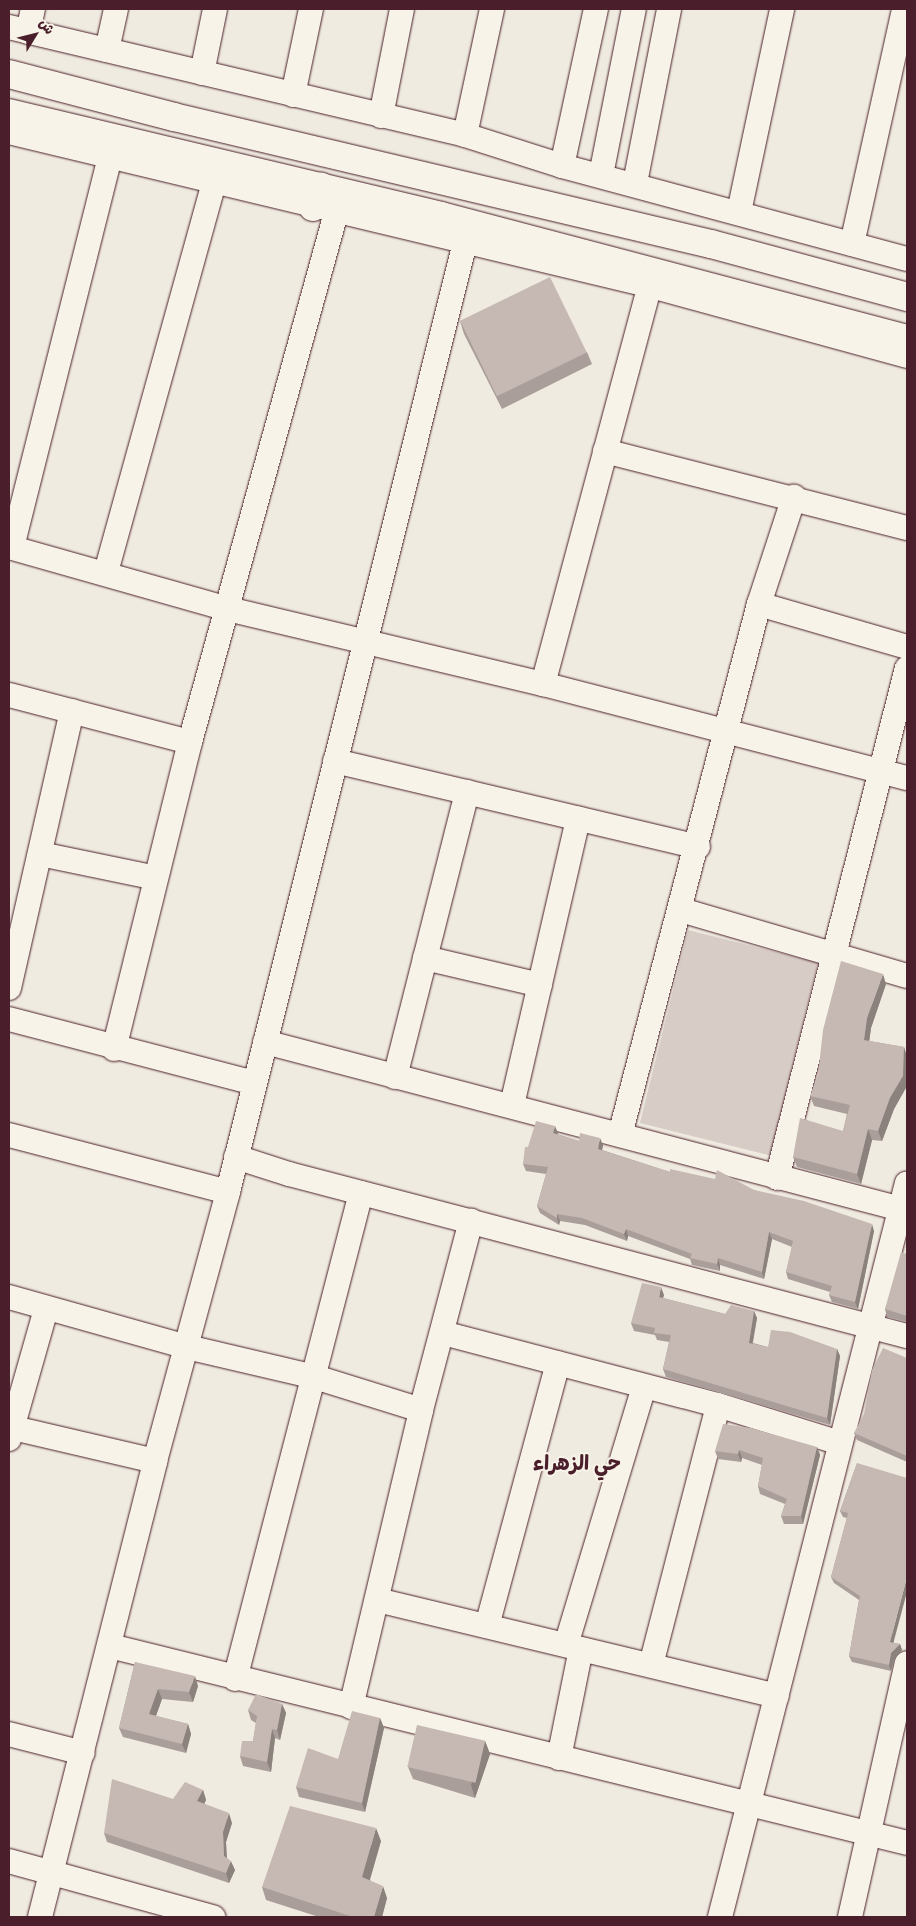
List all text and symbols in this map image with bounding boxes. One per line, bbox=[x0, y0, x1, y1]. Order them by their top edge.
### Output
north arrow bbox=[10, 10, 60, 60]
text: ش bbox=[35, 15, 59, 38]
district label: حي الزهراء bbox=[533, 1450, 621, 1474]

